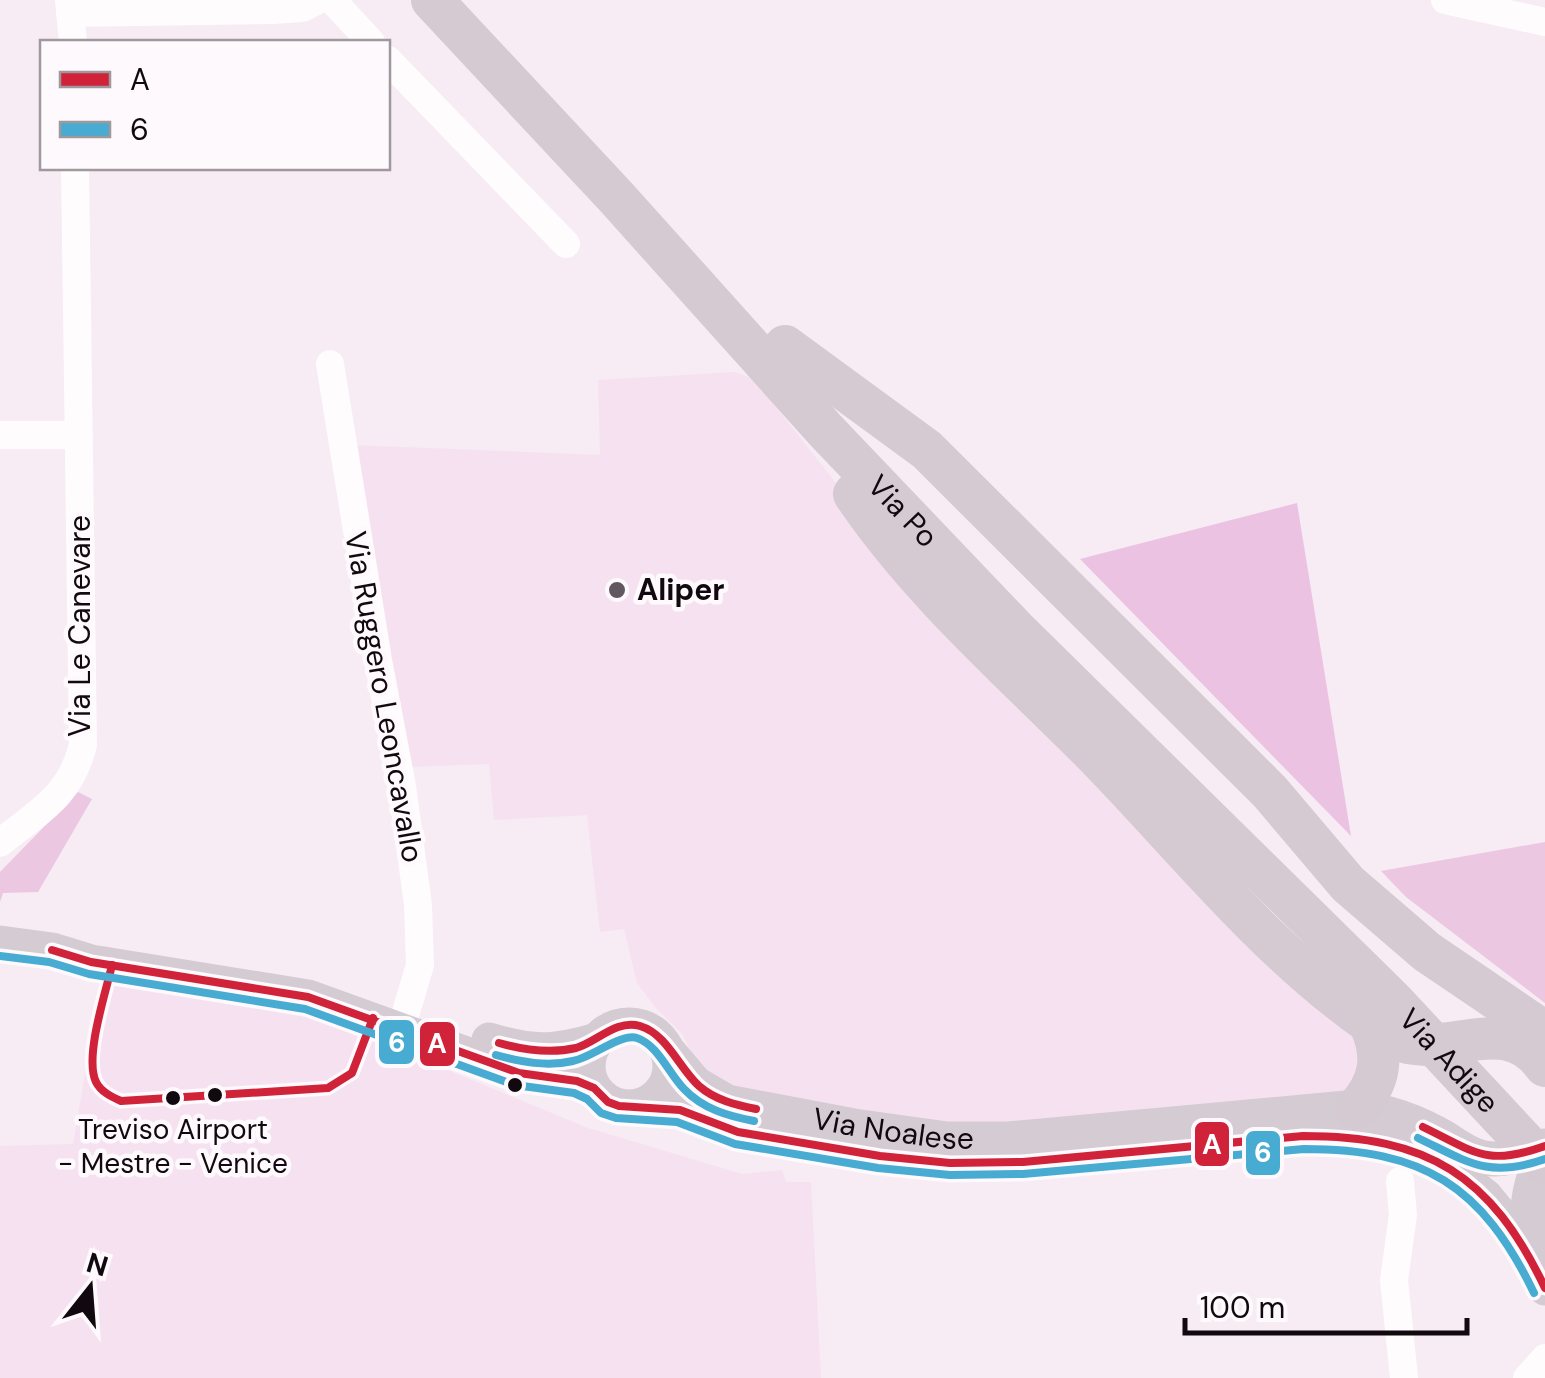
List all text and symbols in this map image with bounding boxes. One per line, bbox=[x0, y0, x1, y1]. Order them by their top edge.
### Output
legend bbox=[40, 40, 390, 170]
text: A bbox=[130, 60, 150, 99]
text: 6 bbox=[130, 110, 149, 149]
street label: Via Po bbox=[859, 466, 947, 555]
street label: Via Le Canevare bbox=[60, 515, 99, 737]
street label: Via Ruggero Leoncavallo bbox=[336, 528, 433, 866]
place label: Aliper bbox=[637, 570, 724, 609]
marker: Aliper bbox=[606, 579, 628, 601]
street label: Via Adige bbox=[1391, 1000, 1508, 1121]
line badge: 6 bbox=[377, 1018, 416, 1066]
line badge: A bbox=[418, 1020, 457, 1068]
text: 6 bbox=[388, 1024, 406, 1061]
text: A bbox=[427, 1025, 447, 1062]
unlabelled marker bbox=[505, 1075, 525, 1095]
unlabelled marker bbox=[205, 1085, 225, 1105]
marker: Treviso Airport - Mestre - Venice bbox=[163, 1088, 183, 1108]
street label: Via Noalese bbox=[810, 1099, 974, 1158]
place label: Treviso Airport - Mestre - Venice bbox=[58, 1111, 288, 1182]
line badge: A bbox=[1193, 1120, 1231, 1168]
text: A bbox=[1202, 1126, 1222, 1163]
line badge: 6 bbox=[1244, 1129, 1282, 1177]
text: 6 bbox=[1254, 1134, 1272, 1171]
north arrow bbox=[40, 1238, 140, 1338]
text: N bbox=[82, 1244, 112, 1285]
scale bar bbox=[1185, 1273, 1468, 1335]
text: 100 m bbox=[1200, 1288, 1285, 1327]

